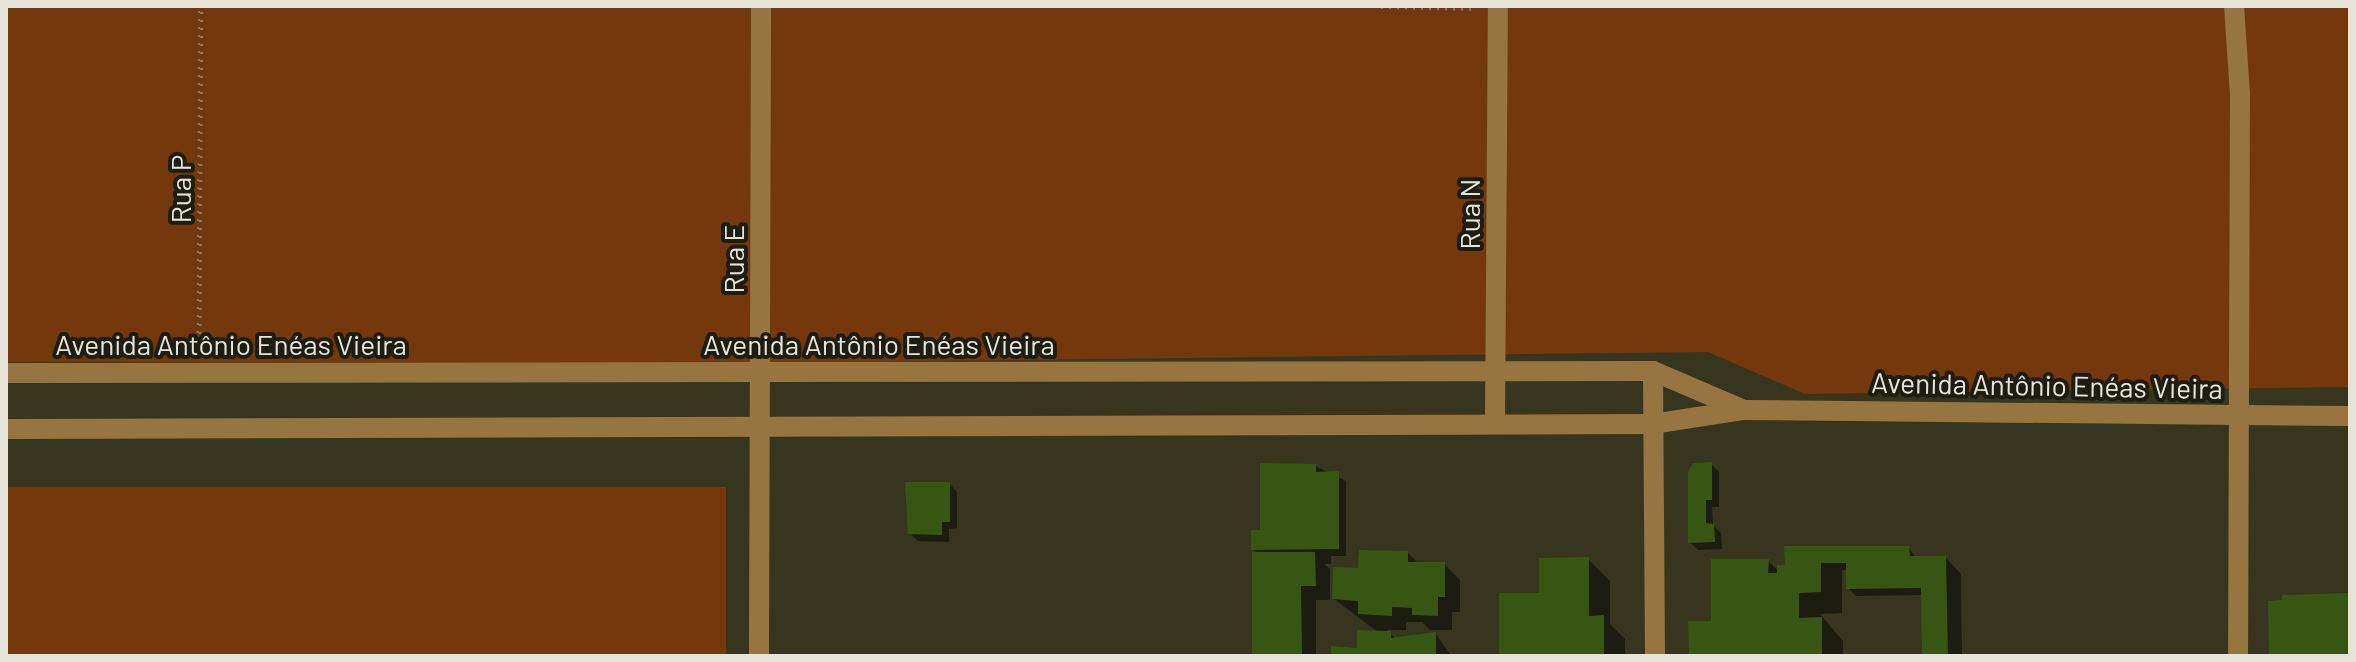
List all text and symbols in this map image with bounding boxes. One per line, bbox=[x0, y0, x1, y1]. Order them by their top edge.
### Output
street label: Rua P bbox=[163, 155, 197, 223]
street label: Rua N bbox=[1452, 179, 1486, 249]
street label: Rua E bbox=[716, 225, 750, 293]
street label: Avenida Antônio Enéas Vieira bbox=[55, 327, 407, 361]
street label: Avenida Antônio Enéas Vieira bbox=[703, 327, 1055, 361]
street label: Avenida Antônio Enéas Vieira bbox=[1871, 365, 2223, 405]

